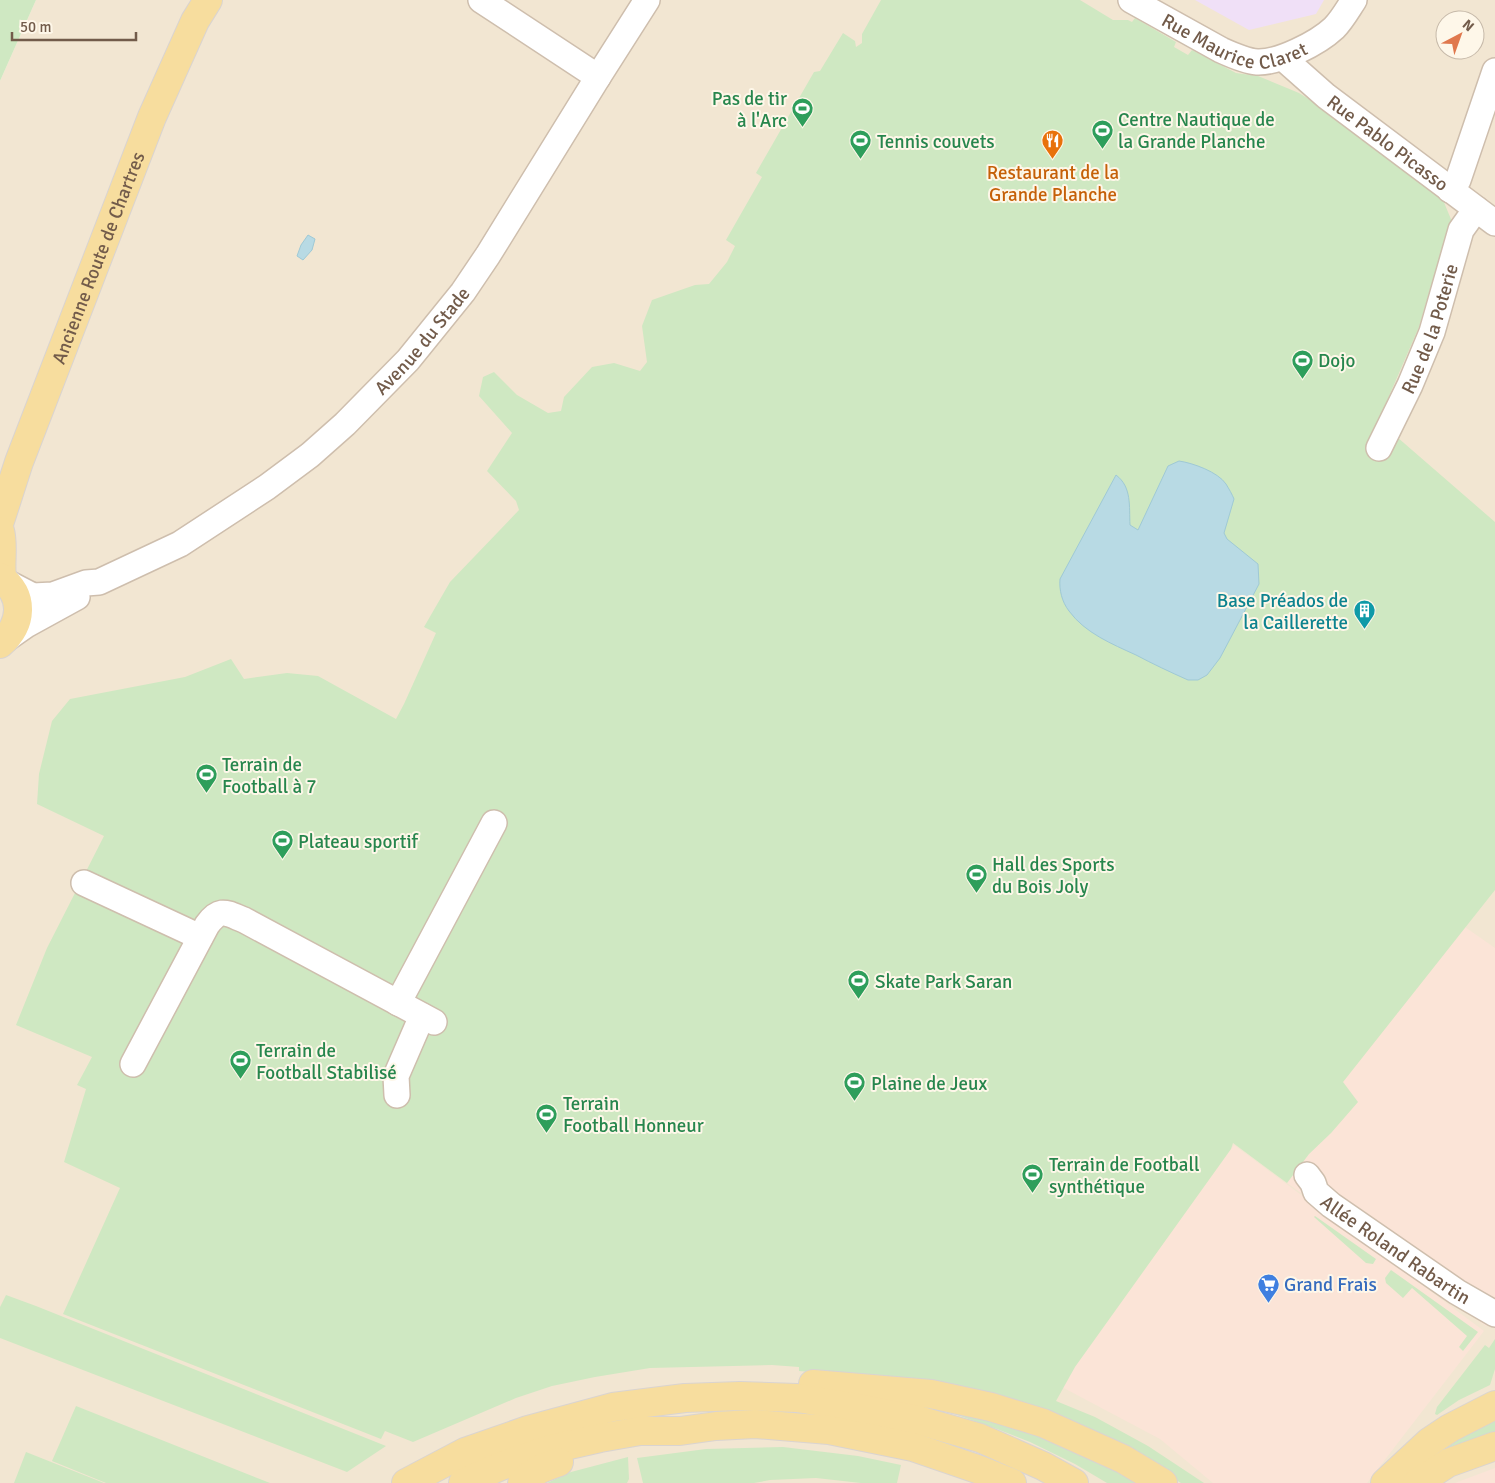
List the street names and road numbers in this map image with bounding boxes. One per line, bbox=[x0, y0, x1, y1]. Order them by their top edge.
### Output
street label: Rue Maurice Claret bbox=[1157, 9, 1312, 75]
street label: Rue Pablo Picasso bbox=[1322, 90, 1453, 197]
street label: Ancienne Route de Chartres bbox=[47, 148, 151, 368]
street label: Rue de la Poterie bbox=[1396, 261, 1464, 398]
street label: Avenue du Stade bbox=[370, 282, 475, 400]
street label: Allée Roland Rabartin bbox=[1315, 1190, 1475, 1310]

